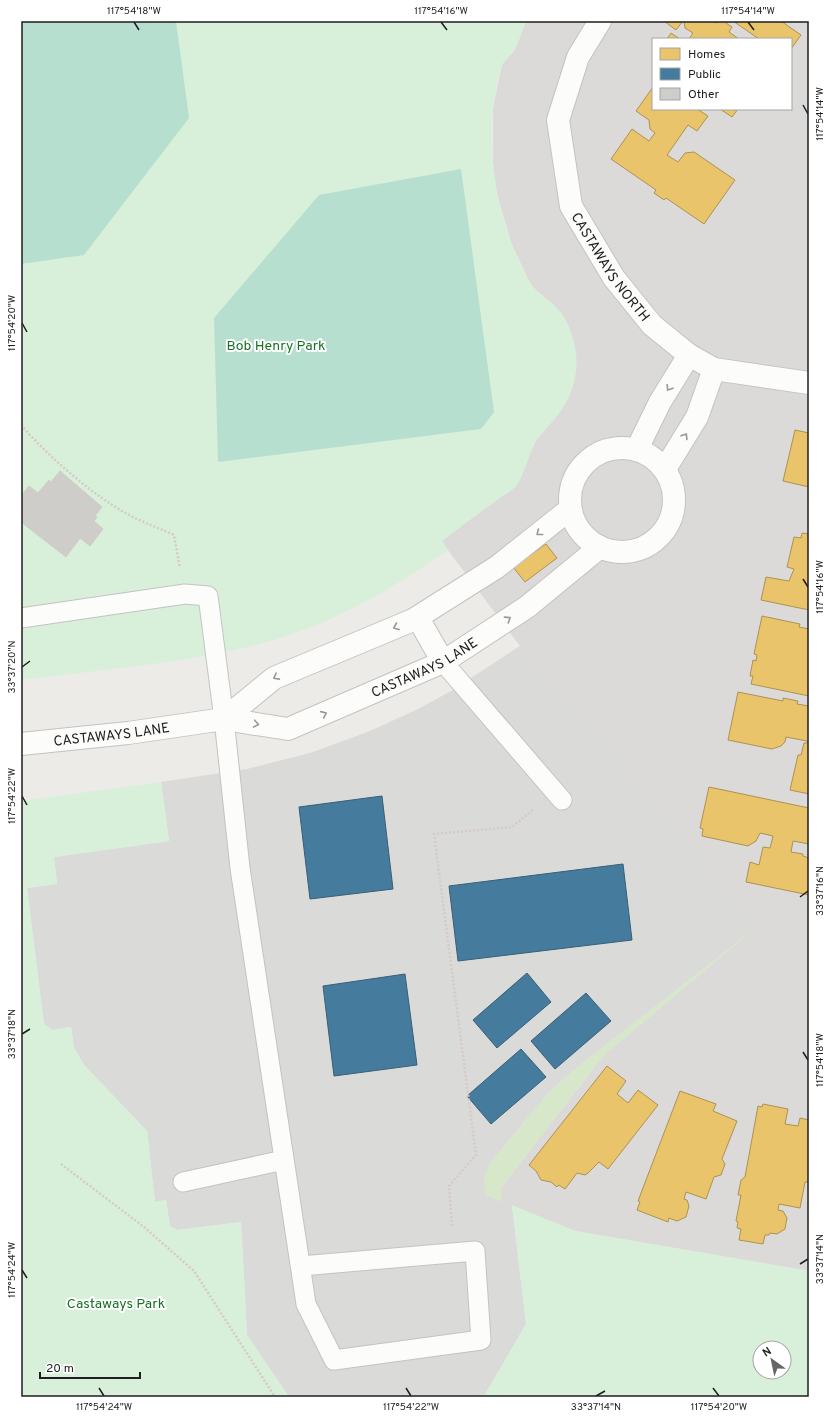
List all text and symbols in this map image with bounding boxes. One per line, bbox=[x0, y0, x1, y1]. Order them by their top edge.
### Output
text: 117°54'18"W bbox=[107, 5, 161, 18]
text: 117°54'16"W bbox=[414, 5, 468, 18]
text: 117°54'14"W bbox=[721, 5, 775, 18]
legend bbox=[652, 38, 792, 110]
text: Homes bbox=[688, 47, 725, 63]
text: Public bbox=[688, 67, 721, 83]
text: Other bbox=[688, 87, 720, 103]
text: 117°54'14"W bbox=[814, 87, 827, 141]
street label: CASTAWAYS NORTH bbox=[567, 210, 653, 326]
text: 117°54'20"W bbox=[6, 295, 19, 351]
park label: Bob Henry Park bbox=[226, 338, 326, 355]
one-way arrow bbox=[666, 384, 673, 391]
one-way arrow bbox=[681, 433, 688, 440]
one-way arrow bbox=[537, 529, 544, 536]
text: 117°54'16"W bbox=[814, 560, 827, 614]
one-way arrow bbox=[504, 617, 511, 624]
one-way arrow bbox=[393, 623, 400, 631]
street label: CASTAWAYS LANE bbox=[369, 635, 481, 702]
text: 33°37'20"N bbox=[6, 640, 19, 694]
one-way arrow bbox=[273, 672, 280, 680]
one-way arrow bbox=[320, 711, 327, 719]
one-way arrow bbox=[253, 719, 259, 728]
street label: CASTAWAYS LANE bbox=[53, 720, 171, 751]
text: 117°54'22"W bbox=[6, 768, 19, 824]
text: 33°37'16"N bbox=[814, 866, 827, 916]
text: 33°37'18"N bbox=[6, 1009, 19, 1059]
text: 117°54'18"W bbox=[814, 1033, 827, 1087]
text: 33°37'14"N bbox=[814, 1234, 827, 1284]
text: 117°54'24"W bbox=[6, 1242, 19, 1298]
park label: Castaways Park bbox=[67, 1296, 165, 1313]
north arrow bbox=[752, 1340, 792, 1380]
text: N bbox=[760, 1344, 774, 1360]
scale bar bbox=[40, 1354, 140, 1380]
text: 20 m bbox=[46, 1361, 74, 1377]
text: 117°54'24"W bbox=[76, 1401, 132, 1414]
text: 117°54'22"W bbox=[383, 1401, 439, 1414]
text: 33°37'14"N bbox=[571, 1401, 621, 1414]
text: 117°54'20"W bbox=[691, 1401, 747, 1414]

